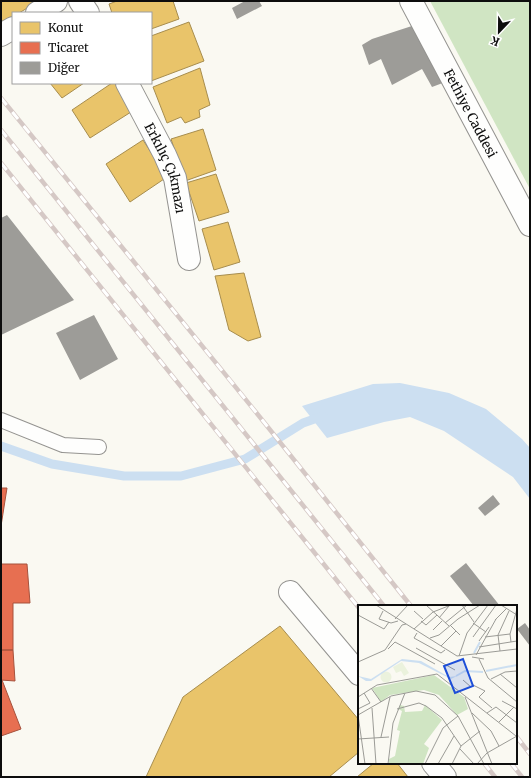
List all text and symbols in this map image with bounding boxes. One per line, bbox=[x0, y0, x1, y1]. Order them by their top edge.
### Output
legend bbox=[12, 12, 152, 84]
north arrow bbox=[479, 12, 519, 52]
text: Konut bbox=[48, 20, 83, 35]
text: K bbox=[488, 33, 502, 49]
text: Ticaret bbox=[48, 40, 89, 55]
text: Diğer bbox=[48, 60, 80, 75]
street label: Fethiye Caddesi bbox=[440, 66, 501, 161]
street label: Erkılıç Çıkmazı bbox=[140, 120, 189, 215]
inset map bbox=[358, 605, 517, 764]

